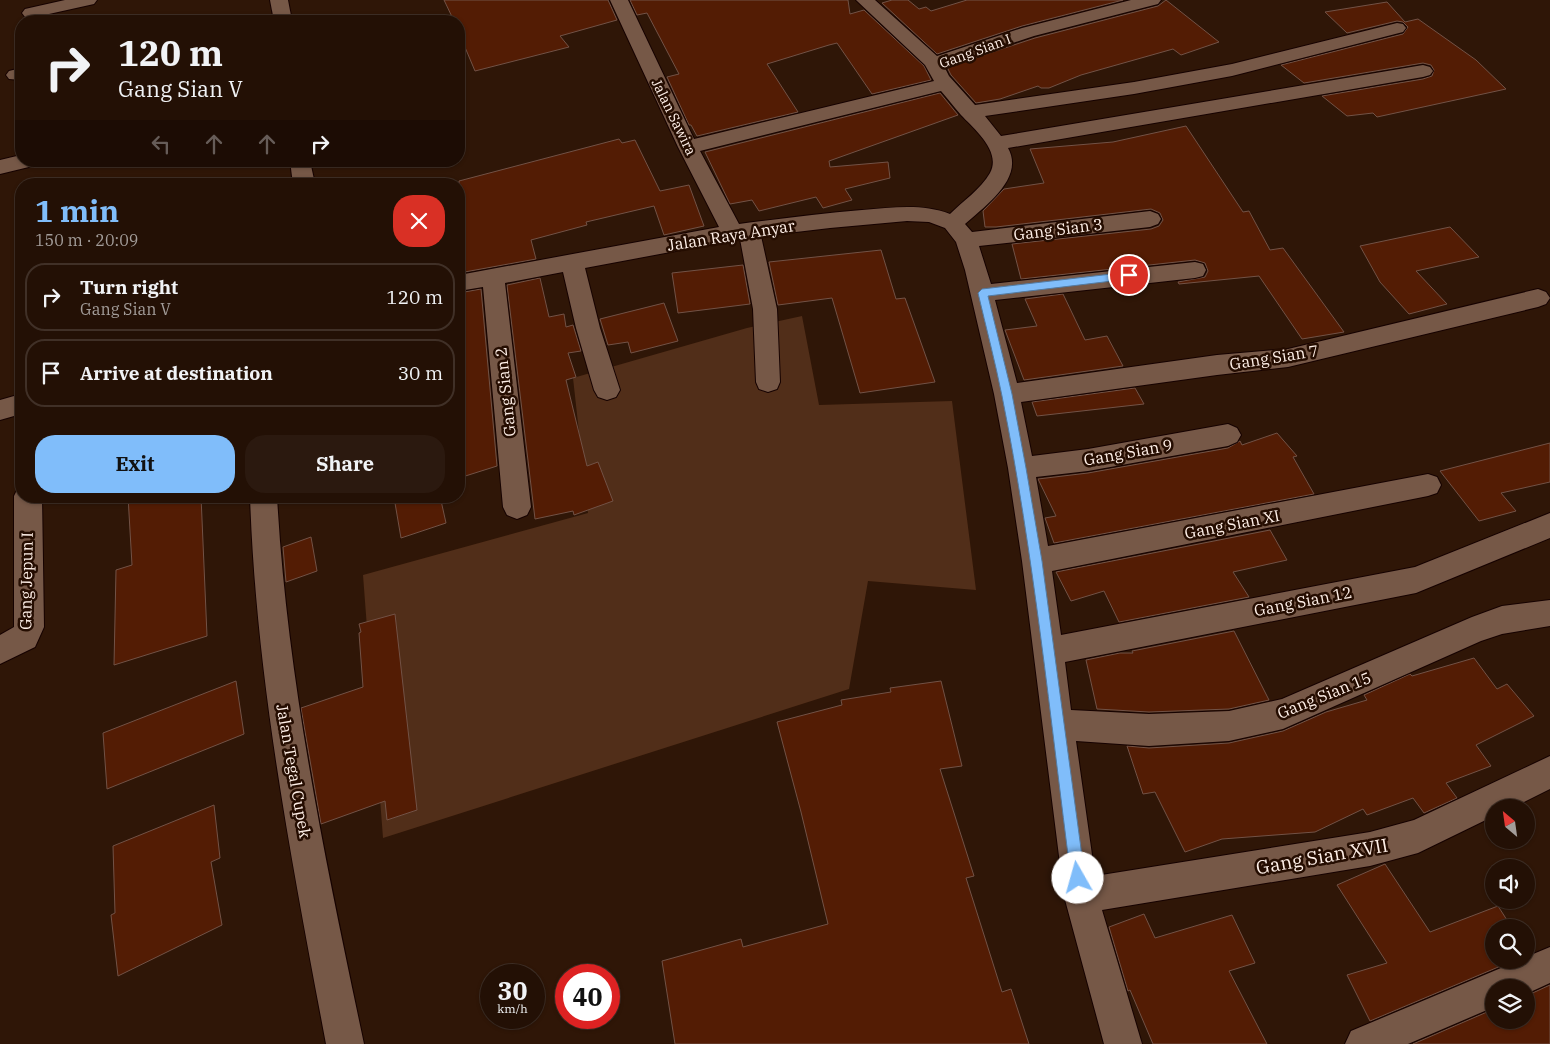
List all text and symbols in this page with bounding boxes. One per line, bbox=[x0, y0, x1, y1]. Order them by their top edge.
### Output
text: 120 m bbox=[118, 30, 223, 76]
street label: Gang Sian I bbox=[937, 30, 1013, 72]
icon: right bbox=[35, 35, 100, 100]
text: Gang Sian V bbox=[118, 74, 243, 103]
street label: Jalan Sawira bbox=[648, 76, 700, 159]
icon: left bbox=[147, 130, 175, 158]
icon: ahead bbox=[200, 130, 228, 158]
icon: ahead bbox=[253, 130, 281, 158]
icon: right bbox=[306, 130, 334, 158]
text: 1 min bbox=[35, 191, 119, 230]
button: close bbox=[393, 195, 445, 247]
street label: Gang Sian 3 bbox=[1012, 214, 1104, 244]
street label: Jalan Raya Anyar bbox=[666, 215, 796, 255]
text: 150 m · 20:09 bbox=[35, 230, 138, 250]
pin bbox=[1108, 254, 1150, 296]
icon: arrive bbox=[1115, 261, 1143, 289]
text: Turn right bbox=[80, 275, 178, 299]
icon: right bbox=[37, 283, 65, 311]
text: 120 m bbox=[386, 285, 443, 309]
text: Gang Sian V bbox=[80, 299, 171, 319]
street label: Gang Sian 7 bbox=[1228, 340, 1320, 374]
street label: Gang Sian 2 bbox=[490, 346, 520, 438]
icon: arrive bbox=[37, 359, 65, 387]
text: Arrive at destination bbox=[80, 361, 273, 385]
text: 30 m bbox=[398, 361, 443, 385]
street label: Gang Sian 9 bbox=[1082, 434, 1174, 470]
button: Exit bbox=[35, 435, 235, 493]
button: Share bbox=[245, 435, 445, 493]
street label: Gang Sian XI bbox=[1183, 505, 1281, 543]
street label: Gang Jepun I bbox=[15, 532, 37, 630]
street label: Gang Sian 12 bbox=[1252, 582, 1354, 620]
street label: Gang Sian 15 bbox=[1274, 667, 1374, 723]
street label: Jalan Tegal Cupek bbox=[272, 702, 316, 840]
north arrow bbox=[1485, 799, 1535, 849]
map controls bbox=[1485, 799, 1535, 1029]
street label: Gang Sian XVII bbox=[1254, 833, 1390, 879]
position arrow bbox=[1051, 851, 1103, 903]
button: sound bbox=[1485, 859, 1535, 909]
button: search bbox=[1485, 919, 1535, 969]
speed limit sign: 40 bbox=[555, 964, 620, 1029]
text: 30 bbox=[497, 974, 528, 1007]
button: layers bbox=[1485, 979, 1535, 1029]
text: km/h bbox=[497, 1001, 528, 1016]

